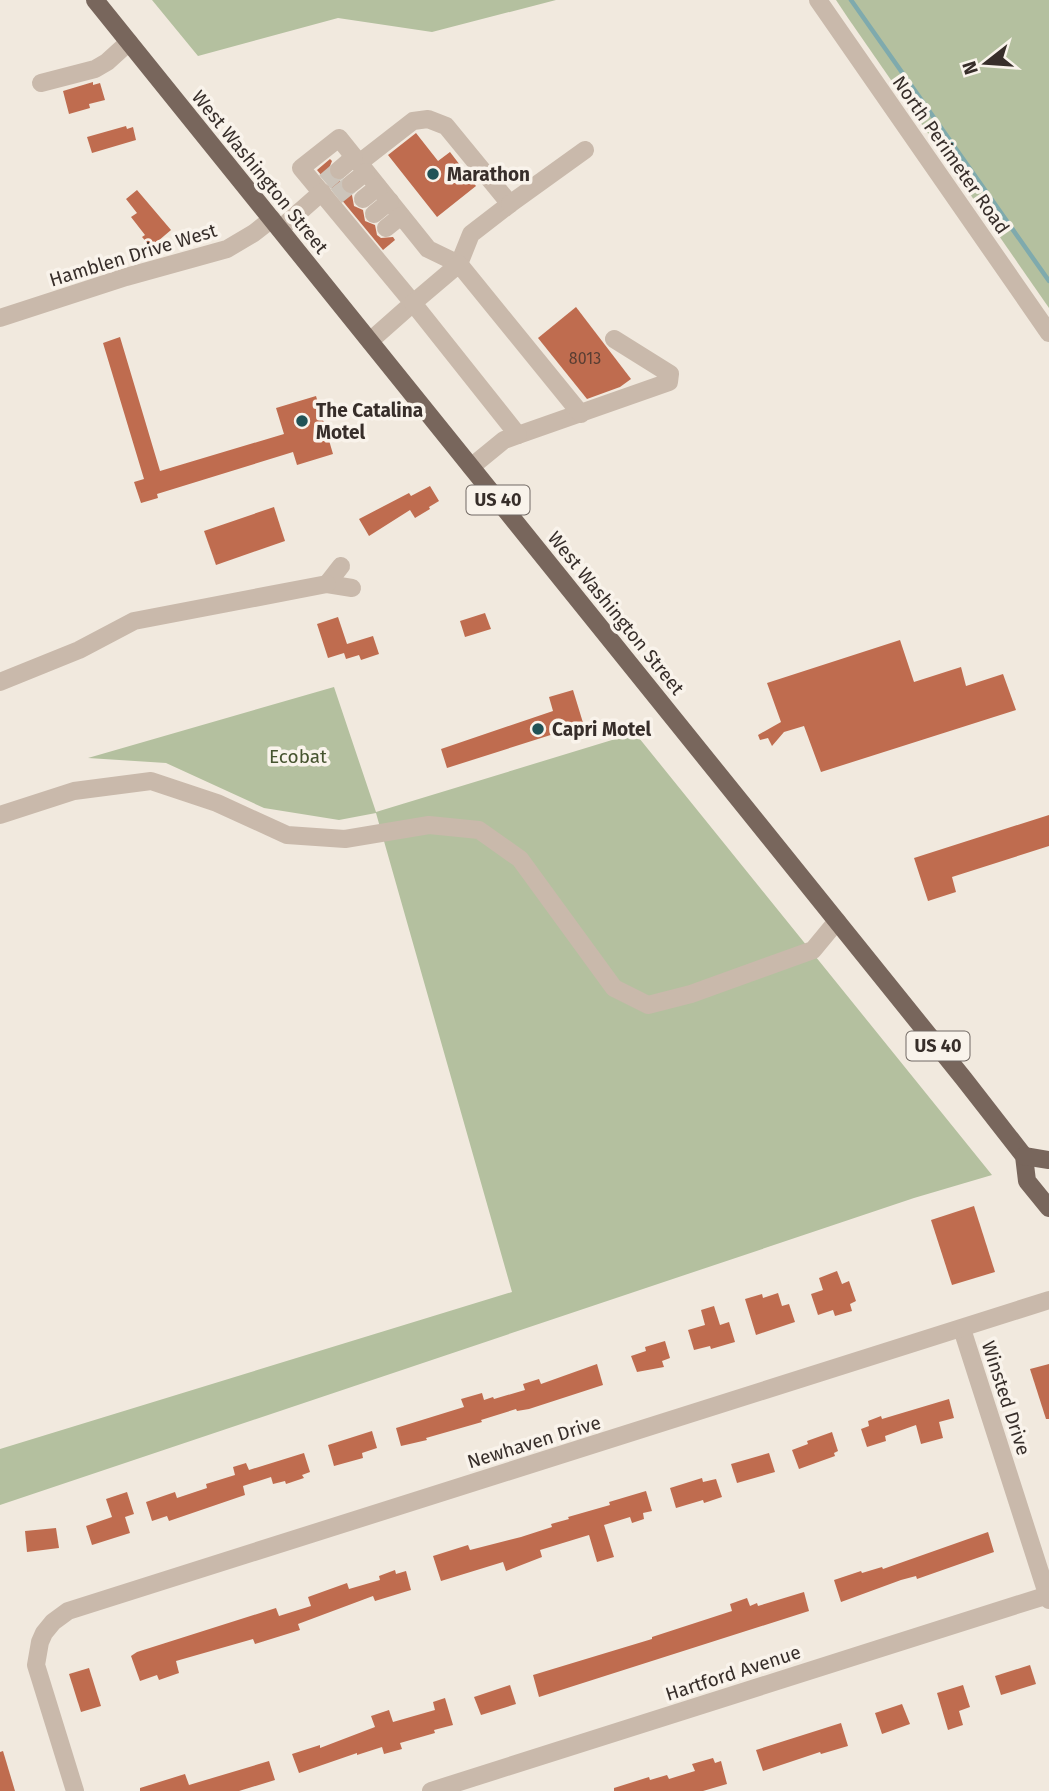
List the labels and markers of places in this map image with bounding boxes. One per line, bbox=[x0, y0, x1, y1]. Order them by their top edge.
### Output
place label: Marathon bbox=[447, 163, 530, 186]
marker: Marathon bbox=[425, 166, 441, 182]
place label: The Catalina Motel bbox=[316, 399, 423, 444]
marker: The Catalina Motel bbox=[294, 413, 310, 429]
place label: Capri Motel bbox=[552, 718, 651, 741]
marker: Capri Motel bbox=[530, 721, 546, 737]

